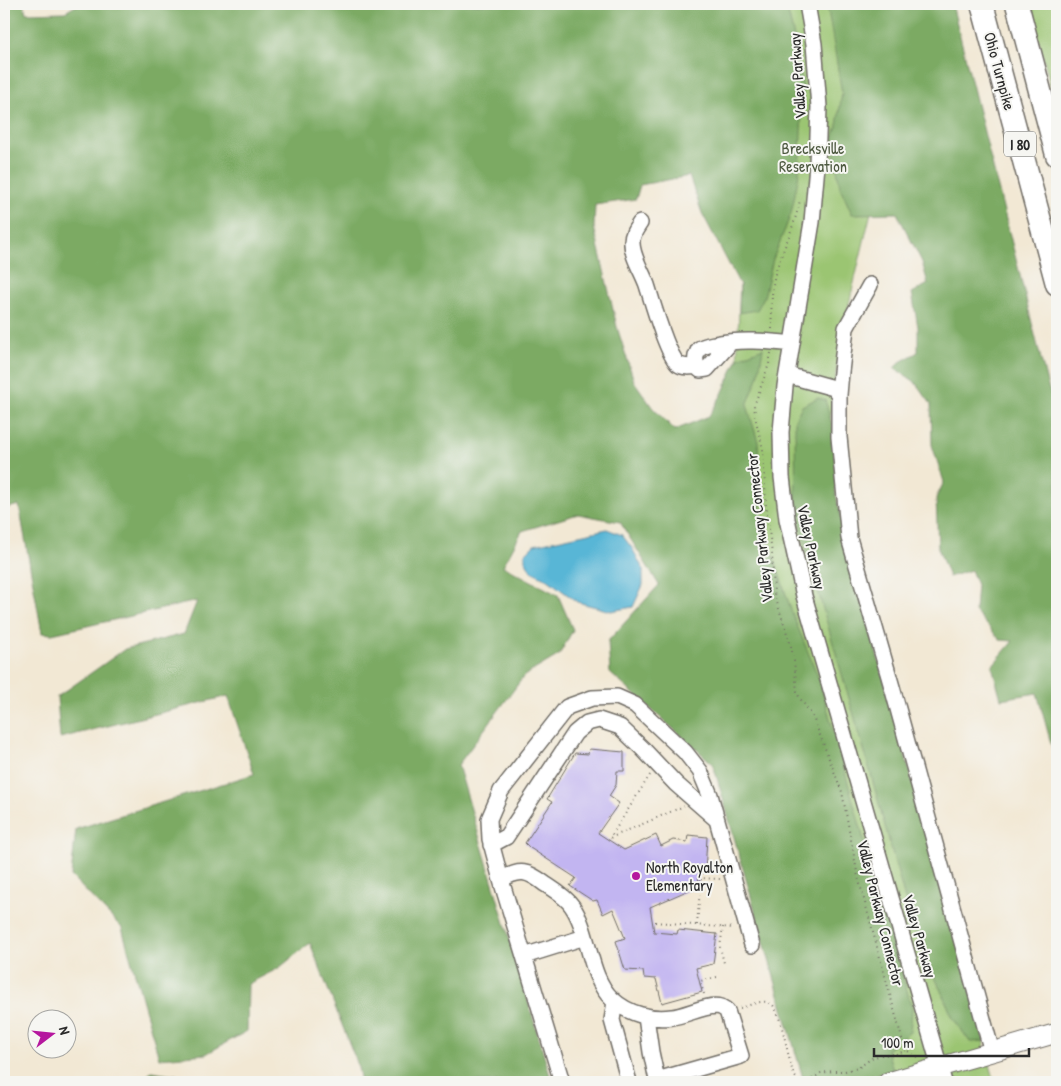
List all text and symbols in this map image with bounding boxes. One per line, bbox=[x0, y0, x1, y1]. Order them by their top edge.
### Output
street label: Ohio Turnpike bbox=[979, 29, 1021, 113]
street label: Valley Parkway bbox=[783, 32, 811, 120]
road number: I 80 bbox=[1004, 132, 1036, 156]
park label: Brecksville Reservation bbox=[779, 137, 847, 177]
street label: Valley Parkway Connector bbox=[740, 452, 778, 604]
street label: Valley Parkway bbox=[792, 503, 832, 592]
street label: Valley Parkway Connector bbox=[852, 837, 910, 989]
place label: North Royalton Elementary bbox=[646, 856, 733, 896]
marker: North Royalton Elementary bbox=[630, 870, 642, 882]
street label: Valley Parkway bbox=[898, 892, 943, 981]
north arrow bbox=[28, 1008, 78, 1058]
text: N bbox=[55, 1024, 75, 1037]
scale bar bbox=[874, 1026, 1028, 1058]
text: 100 m bbox=[881, 1032, 914, 1053]

